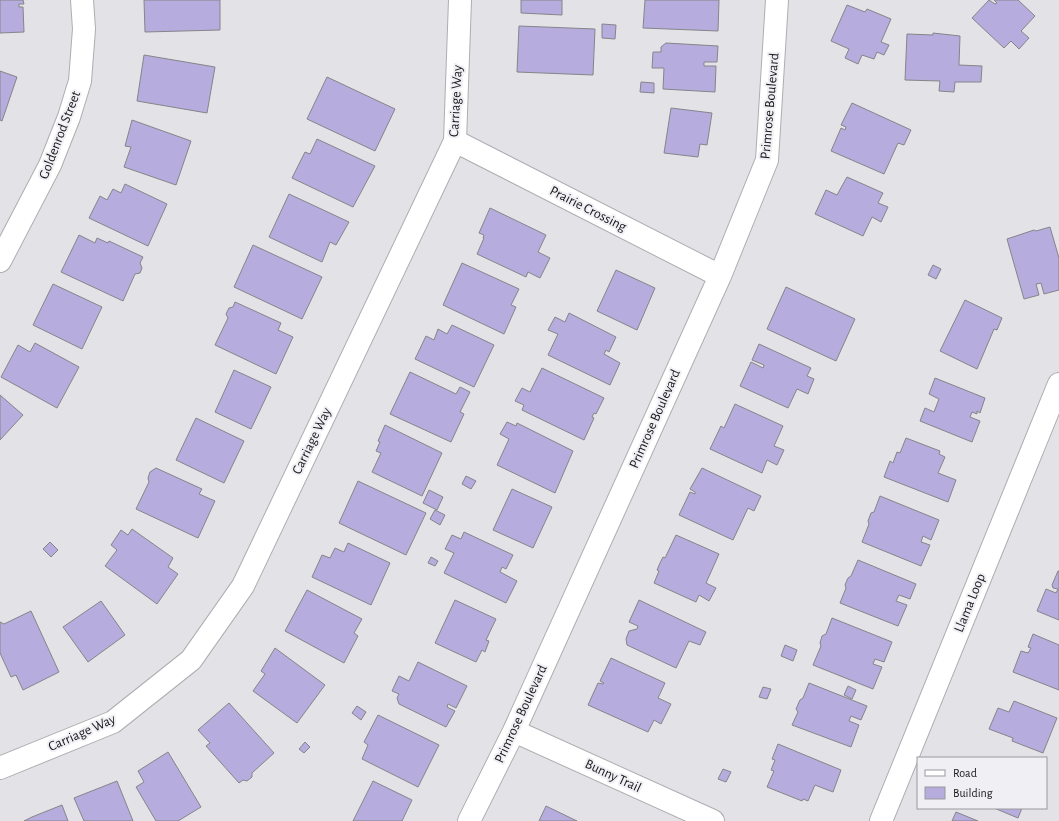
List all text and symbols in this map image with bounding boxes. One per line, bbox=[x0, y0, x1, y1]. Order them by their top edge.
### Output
street label: Primrose Boulevard bbox=[758, 52, 782, 160]
street label: Carriage Way bbox=[447, 65, 465, 137]
street label: Goldenrod Street bbox=[37, 89, 83, 181]
street label: Prairie Crossing bbox=[547, 184, 629, 234]
street label: Primrose Boulevard bbox=[627, 368, 683, 470]
street label: Carriage Way bbox=[290, 406, 334, 476]
street label: Llama Loop bbox=[952, 572, 988, 634]
street label: Primrose Boulevard bbox=[492, 663, 550, 765]
street label: Carriage Way bbox=[46, 712, 118, 754]
street label: Bunny Trail bbox=[583, 757, 643, 795]
legend bbox=[917, 757, 1047, 809]
text: Road bbox=[953, 767, 977, 779]
text: Building bbox=[953, 787, 993, 799]

